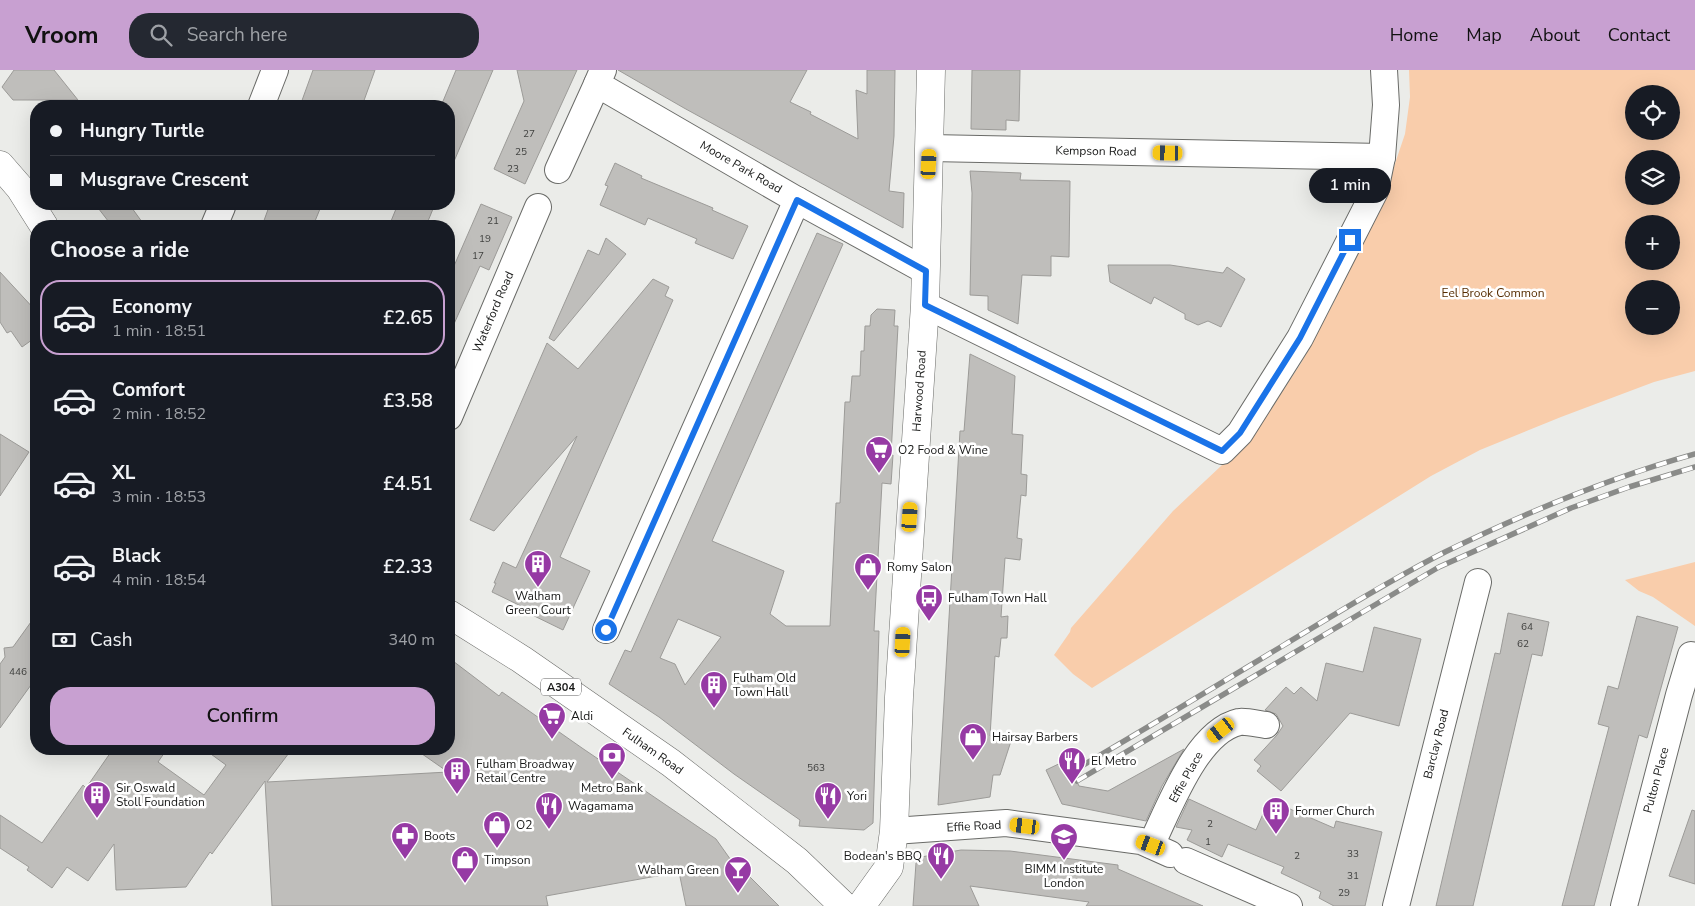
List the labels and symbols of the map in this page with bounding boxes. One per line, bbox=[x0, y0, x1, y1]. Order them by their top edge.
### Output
house number: 27 bbox=[523, 127, 535, 141]
street label: Moore Park Road bbox=[697, 137, 785, 197]
street label: Kempson Road bbox=[1055, 142, 1137, 160]
house number: 25 bbox=[515, 145, 527, 159]
car bbox=[1152, 145, 1183, 161]
car bbox=[920, 149, 937, 179]
house number: 23 bbox=[507, 162, 519, 176]
callout: 1 min bbox=[1309, 168, 1391, 202]
house number: 21 bbox=[487, 214, 499, 228]
route end bbox=[1339, 229, 1361, 251]
house number: 19 bbox=[479, 232, 491, 246]
house number: 17 bbox=[472, 249, 484, 263]
street label: Waterford Road bbox=[469, 269, 517, 355]
park label: Eel Brook Common bbox=[1441, 285, 1545, 301]
street label: Harwood Road bbox=[908, 350, 930, 432]
supermarket icon: O2 Food & Wine bbox=[864, 435, 894, 474]
place label: O2 Food & Wine bbox=[898, 442, 988, 458]
car bbox=[901, 502, 918, 532]
building icon: Walham Green Court bbox=[523, 549, 553, 588]
shop icon: Romy Salon bbox=[853, 552, 883, 591]
place label: Romy Salon bbox=[887, 559, 952, 575]
bus stop icon: Fulham Town Hall bbox=[914, 583, 944, 622]
place label: Walham Green Court bbox=[505, 588, 572, 618]
place label: Fulham Town Hall bbox=[948, 590, 1047, 606]
route start bbox=[595, 619, 617, 641]
house number: 64 bbox=[1521, 620, 1533, 634]
car bbox=[894, 627, 911, 657]
house number: 62 bbox=[1517, 637, 1529, 651]
house number: 446 bbox=[9, 665, 27, 679]
building icon: Fulham Old Town Hall bbox=[699, 670, 729, 709]
place label: Fulham Old Town Hall bbox=[733, 670, 796, 700]
road number: A304 bbox=[541, 678, 581, 696]
supermarket icon: Aldi bbox=[537, 701, 567, 740]
street label: Barclay Road bbox=[1420, 707, 1452, 781]
place label: Aldi bbox=[571, 708, 593, 724]
car bbox=[1204, 715, 1237, 745]
shop icon: Hairsay Barbers bbox=[958, 722, 988, 761]
street label: Fulham Road bbox=[619, 724, 687, 778]
place label: Hairsay Barbers bbox=[992, 729, 1078, 745]
bank icon: Metro Bank bbox=[597, 741, 627, 780]
street label: Pulton Place bbox=[1640, 745, 1672, 815]
restaurant icon: El Metro bbox=[1057, 746, 1087, 785]
street label: Effie Place bbox=[1165, 749, 1207, 805]
place label: El Metro bbox=[1091, 753, 1137, 769]
building icon: Fulham Broadway Retail Centre bbox=[442, 756, 472, 795]
place label: Fulham Broadway Retail Centre bbox=[476, 756, 575, 786]
house number: 563 bbox=[807, 761, 825, 775]
building icon: Sir Oswald Stoll Foundation bbox=[82, 780, 112, 819]
place label: Sir Oswald Stoll Foundation bbox=[116, 780, 205, 810]
place label: Metro Bank bbox=[581, 780, 644, 796]
restaurant icon: Yori bbox=[813, 781, 843, 820]
place label: Yori bbox=[846, 788, 867, 804]
restaurant icon: Wagamama bbox=[534, 791, 564, 830]
building icon: Former Church bbox=[1261, 796, 1291, 835]
place label: Wagamama bbox=[568, 798, 634, 814]
place label: Former Church bbox=[1295, 803, 1375, 819]
shop icon: O2 bbox=[482, 810, 512, 849]
place label: O2 bbox=[516, 817, 532, 833]
street label: Effie Road bbox=[946, 817, 1002, 835]
car bbox=[1009, 817, 1040, 835]
house number: 2 bbox=[1207, 817, 1213, 831]
pharmacy icon: Boots bbox=[390, 821, 420, 860]
school or university icon: BIMM Institute London bbox=[1049, 822, 1079, 861]
place label: Boots bbox=[424, 828, 456, 844]
car bbox=[1134, 833, 1167, 857]
house number: 1 bbox=[1205, 835, 1211, 849]
restaurant icon: Bodean's BBQ bbox=[926, 841, 956, 880]
shop icon: Timpson bbox=[450, 845, 480, 884]
house number: 33 bbox=[1347, 847, 1359, 861]
place label: Bodean's BBQ bbox=[844, 848, 922, 864]
house number: 2 bbox=[1294, 849, 1300, 863]
place label: Timpson bbox=[484, 852, 531, 868]
bar icon: Walham Green bbox=[723, 855, 753, 894]
place label: BIMM Institute London bbox=[1025, 861, 1103, 891]
place label: Walham Green bbox=[638, 862, 719, 878]
house number: 31 bbox=[1347, 869, 1359, 883]
house number: 29 bbox=[1338, 886, 1350, 900]

